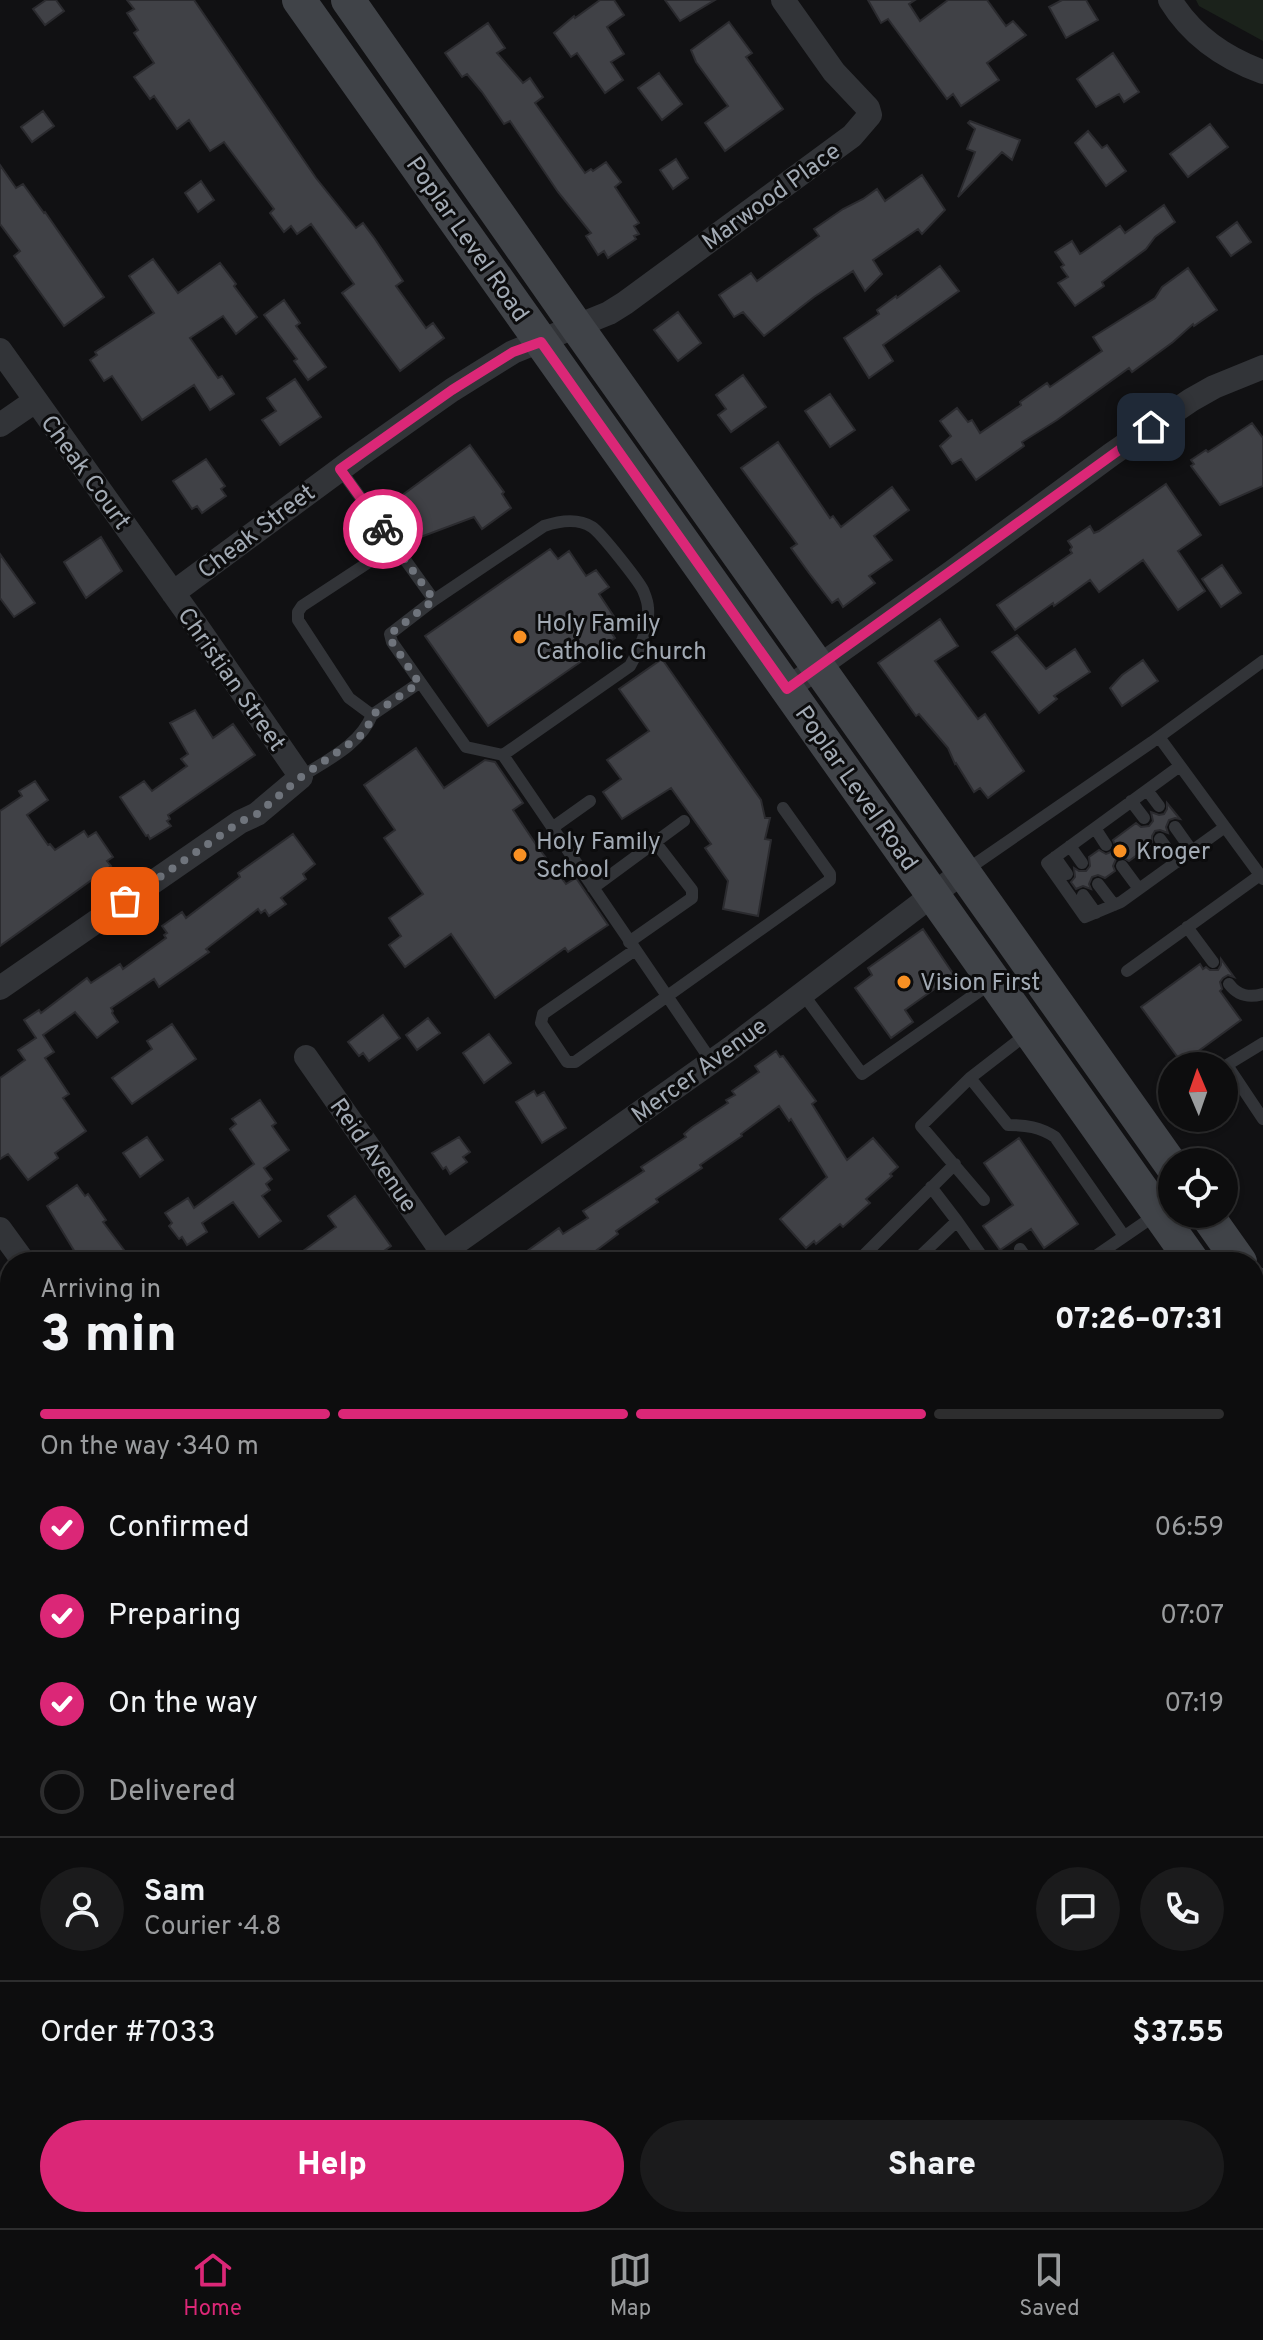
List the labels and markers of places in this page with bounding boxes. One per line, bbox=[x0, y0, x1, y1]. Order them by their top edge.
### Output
pin bbox=[1117, 393, 1185, 461]
place label: Holy Family Catholic Church bbox=[536, 610, 707, 668]
marker: Holy Family Catholic Church bbox=[511, 628, 529, 646]
place label: Holy Family School bbox=[536, 828, 661, 886]
place label: Kroger bbox=[1136, 838, 1210, 868]
marker: Kroger bbox=[1111, 842, 1129, 860]
marker: Holy Family School bbox=[511, 846, 529, 864]
pin bbox=[91, 867, 159, 935]
place label: Vision First bbox=[920, 969, 1040, 999]
marker: Vision First bbox=[895, 973, 913, 991]

